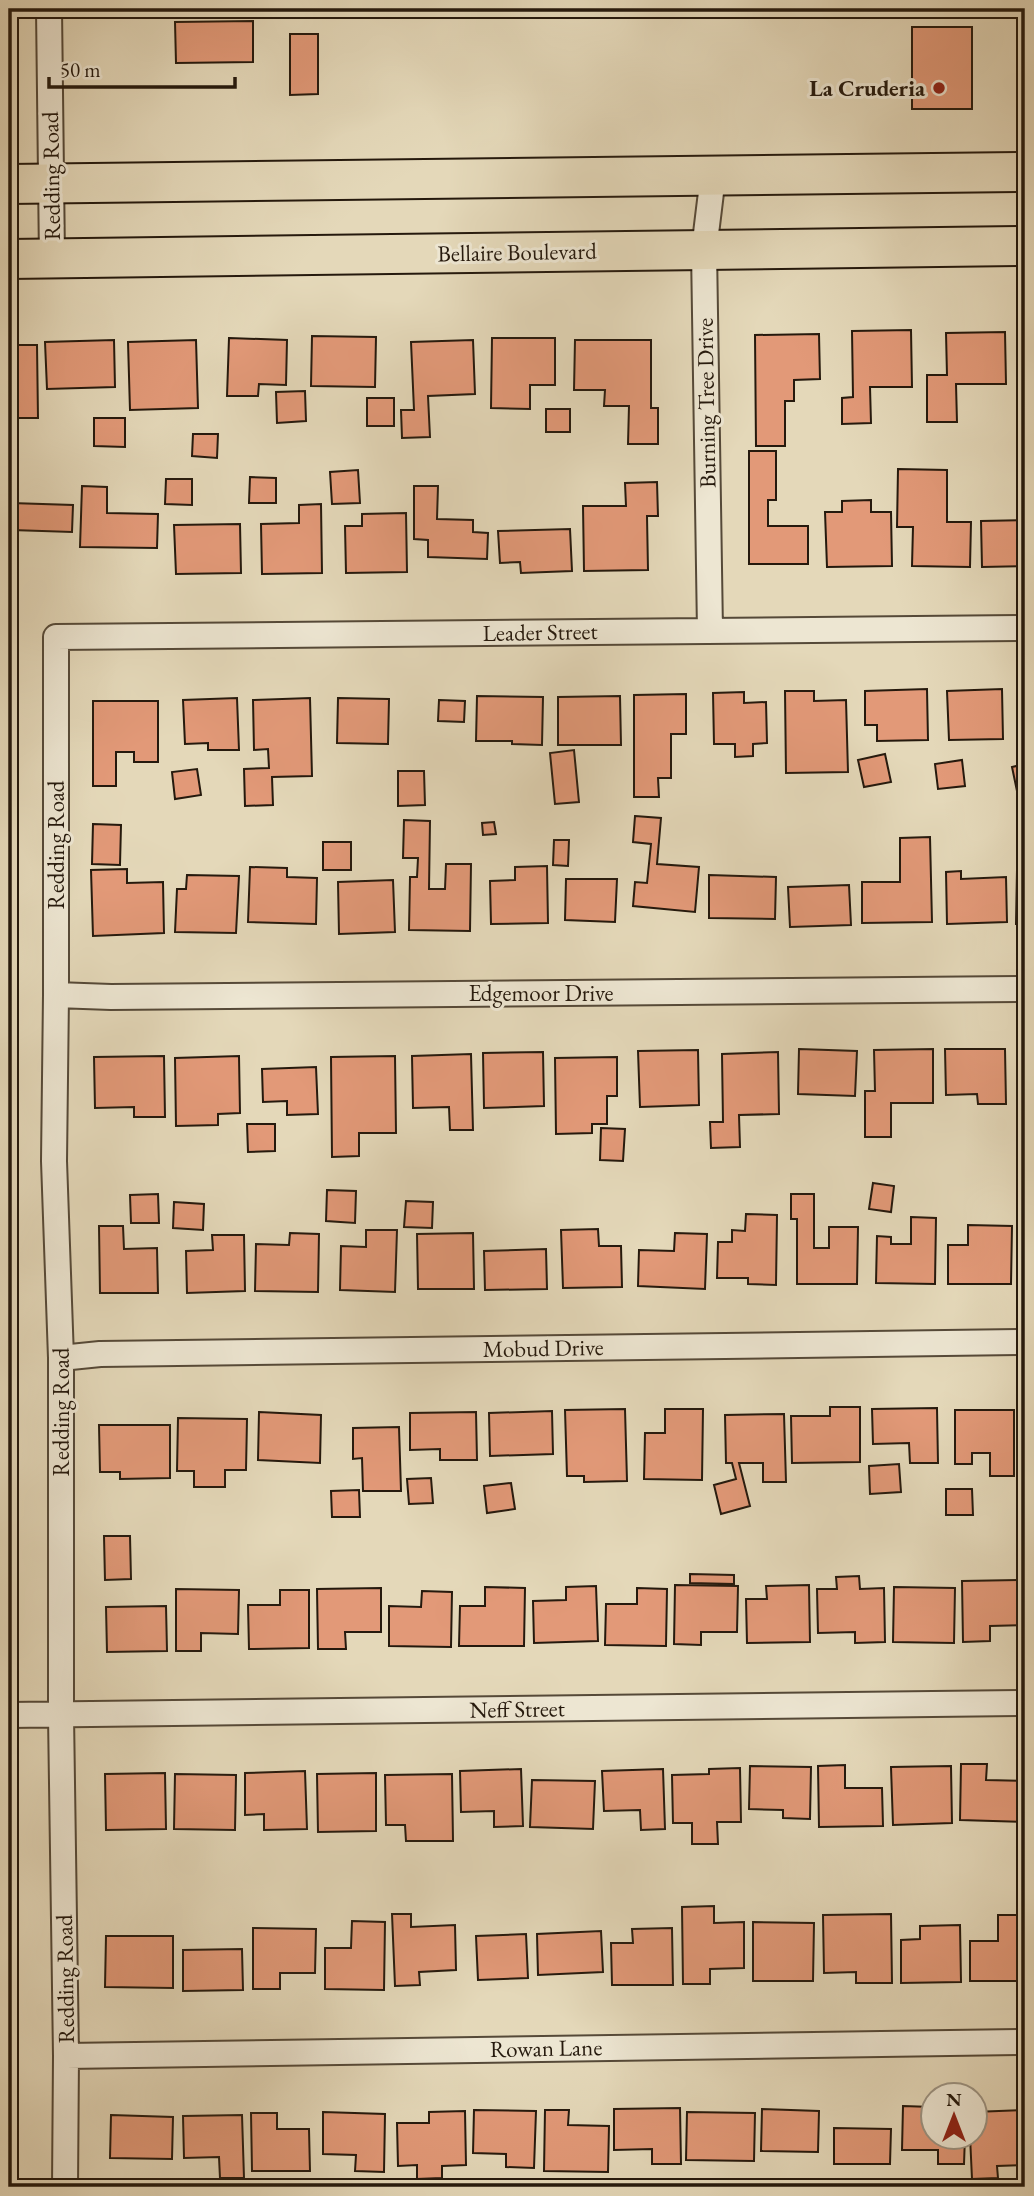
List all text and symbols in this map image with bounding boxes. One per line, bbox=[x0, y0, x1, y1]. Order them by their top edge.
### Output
scale bar bbox=[49, 46, 234, 90]
text: 50 m bbox=[60, 56, 101, 83]
place label: La Cruderia bbox=[809, 73, 926, 103]
marker: La Cruderia bbox=[931, 80, 947, 96]
street label: Redding Road bbox=[35, 111, 67, 241]
street label: Bellaire Boulevard bbox=[437, 236, 597, 268]
street label: Burning Tree Drive bbox=[690, 318, 722, 488]
street label: Leader Street bbox=[482, 616, 599, 648]
street label: Redding Road bbox=[41, 780, 71, 909]
street label: Edgemoor Drive bbox=[468, 978, 614, 1008]
street label: Mobud Drive bbox=[482, 1332, 604, 1364]
street label: Redding Road bbox=[46, 1347, 76, 1476]
street label: Neff Street bbox=[469, 1693, 566, 1725]
street label: Redding Road bbox=[49, 1914, 81, 2044]
street label: Rowan Lane bbox=[489, 2032, 603, 2064]
north arrow bbox=[918, 2080, 988, 2150]
text: N bbox=[946, 2087, 962, 2112]

